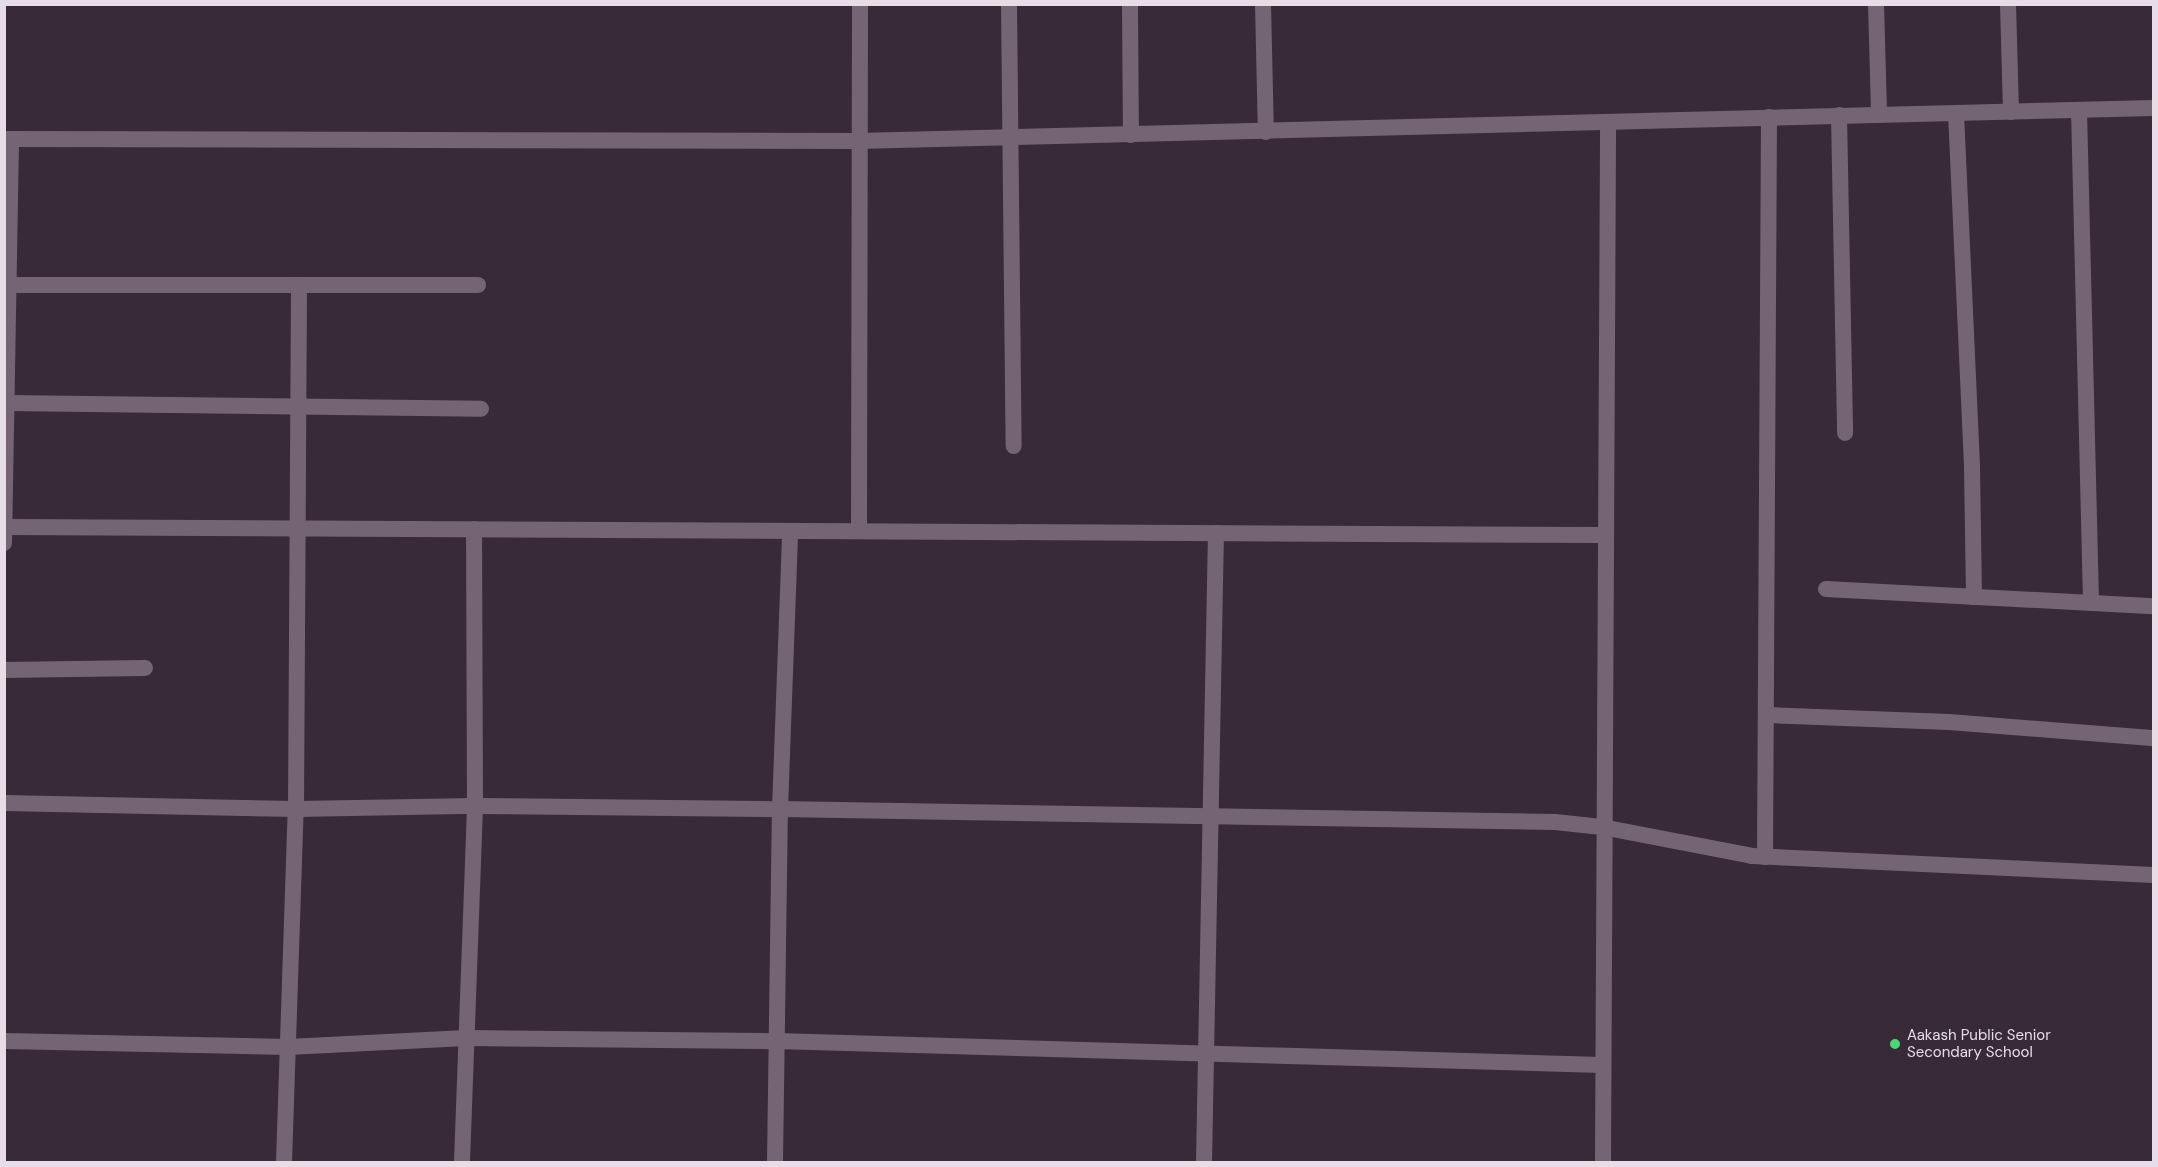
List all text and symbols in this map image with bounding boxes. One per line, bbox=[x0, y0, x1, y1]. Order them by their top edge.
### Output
place label: Aakash Public Senior Secondary School bbox=[1907, 1026, 2051, 1061]
marker: Aakash Public Senior Secondary School bbox=[1888, 1037, 1902, 1051]

